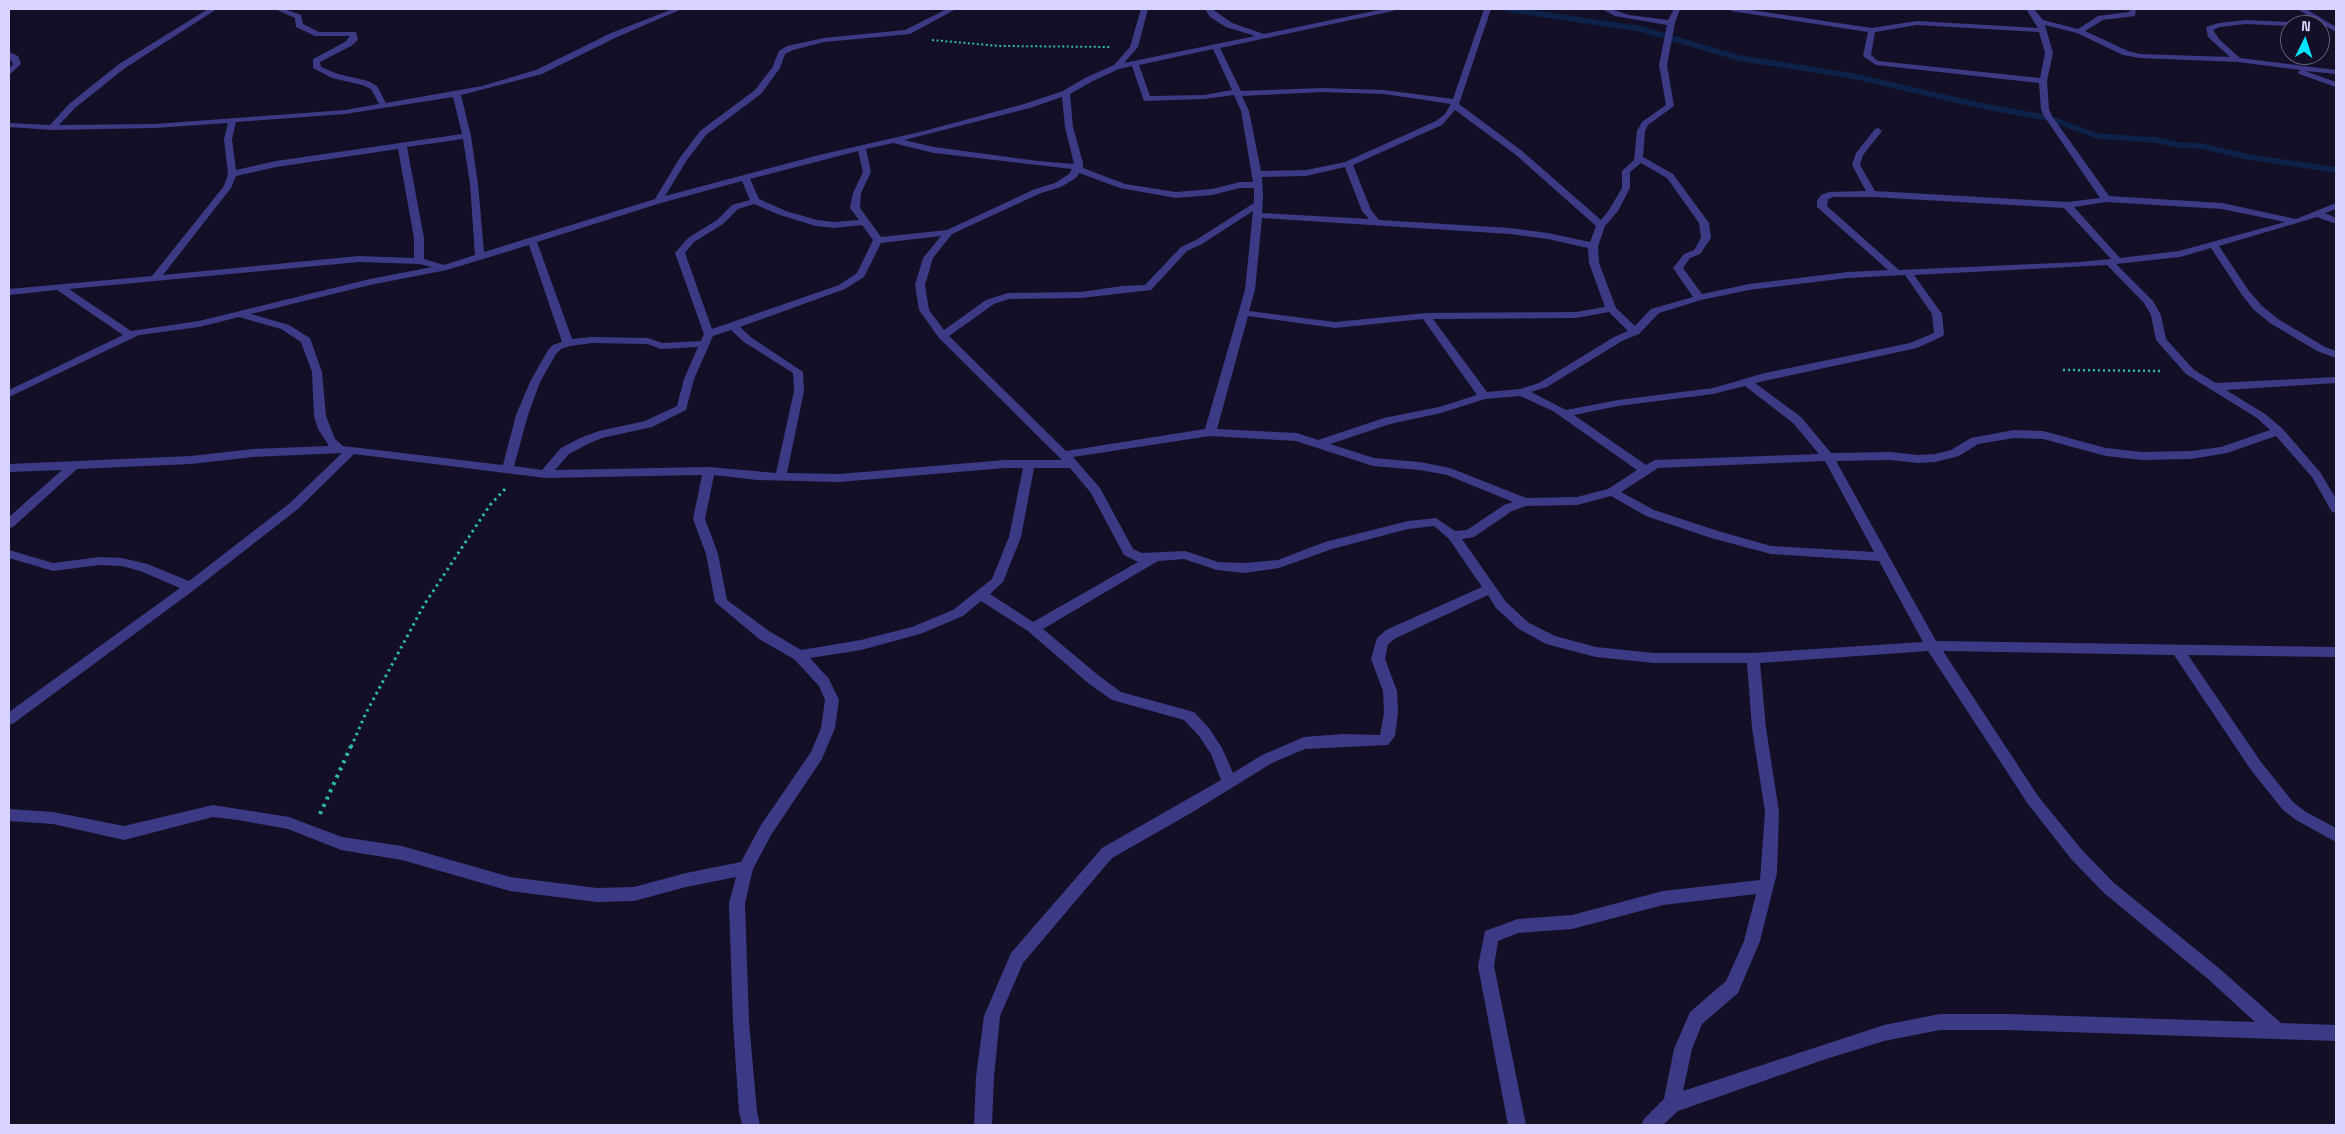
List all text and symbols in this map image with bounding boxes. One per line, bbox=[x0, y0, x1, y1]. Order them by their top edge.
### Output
north arrow bbox=[2280, 15, 2330, 65]
text: N bbox=[2301, 17, 2311, 35]

